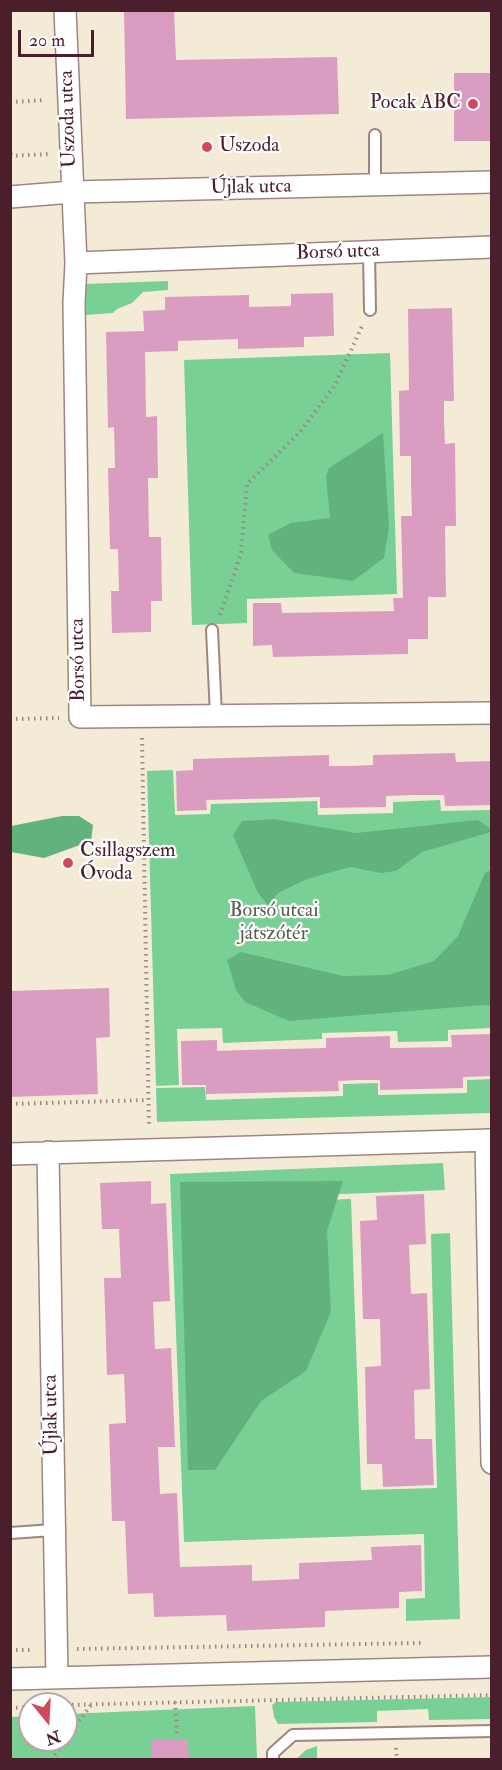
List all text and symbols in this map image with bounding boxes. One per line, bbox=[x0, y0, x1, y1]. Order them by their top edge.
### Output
scale bar bbox=[21, 18, 98, 56]
text: 20 m bbox=[29, 29, 65, 52]
street label: Uszoda utca bbox=[55, 70, 83, 168]
place label: Pocak ABC bbox=[370, 92, 461, 116]
marker: Pocak ABC bbox=[466, 97, 480, 111]
place label: Uszoda bbox=[219, 135, 280, 159]
marker: Uszoda bbox=[200, 140, 214, 154]
street label: Újlak utca bbox=[210, 175, 292, 201]
street label: Borsó utca bbox=[296, 240, 380, 266]
street label: Borsó utca bbox=[66, 618, 92, 702]
place label: Csillagszem Óvoda bbox=[80, 840, 176, 887]
marker: Csillagszem Óvoda bbox=[61, 856, 75, 870]
park label: Borsó utcai játszótér bbox=[229, 900, 319, 947]
street label: Újlak utca bbox=[39, 1374, 65, 1456]
north arrow bbox=[18, 1692, 78, 1752]
text: N bbox=[43, 1725, 63, 1749]

